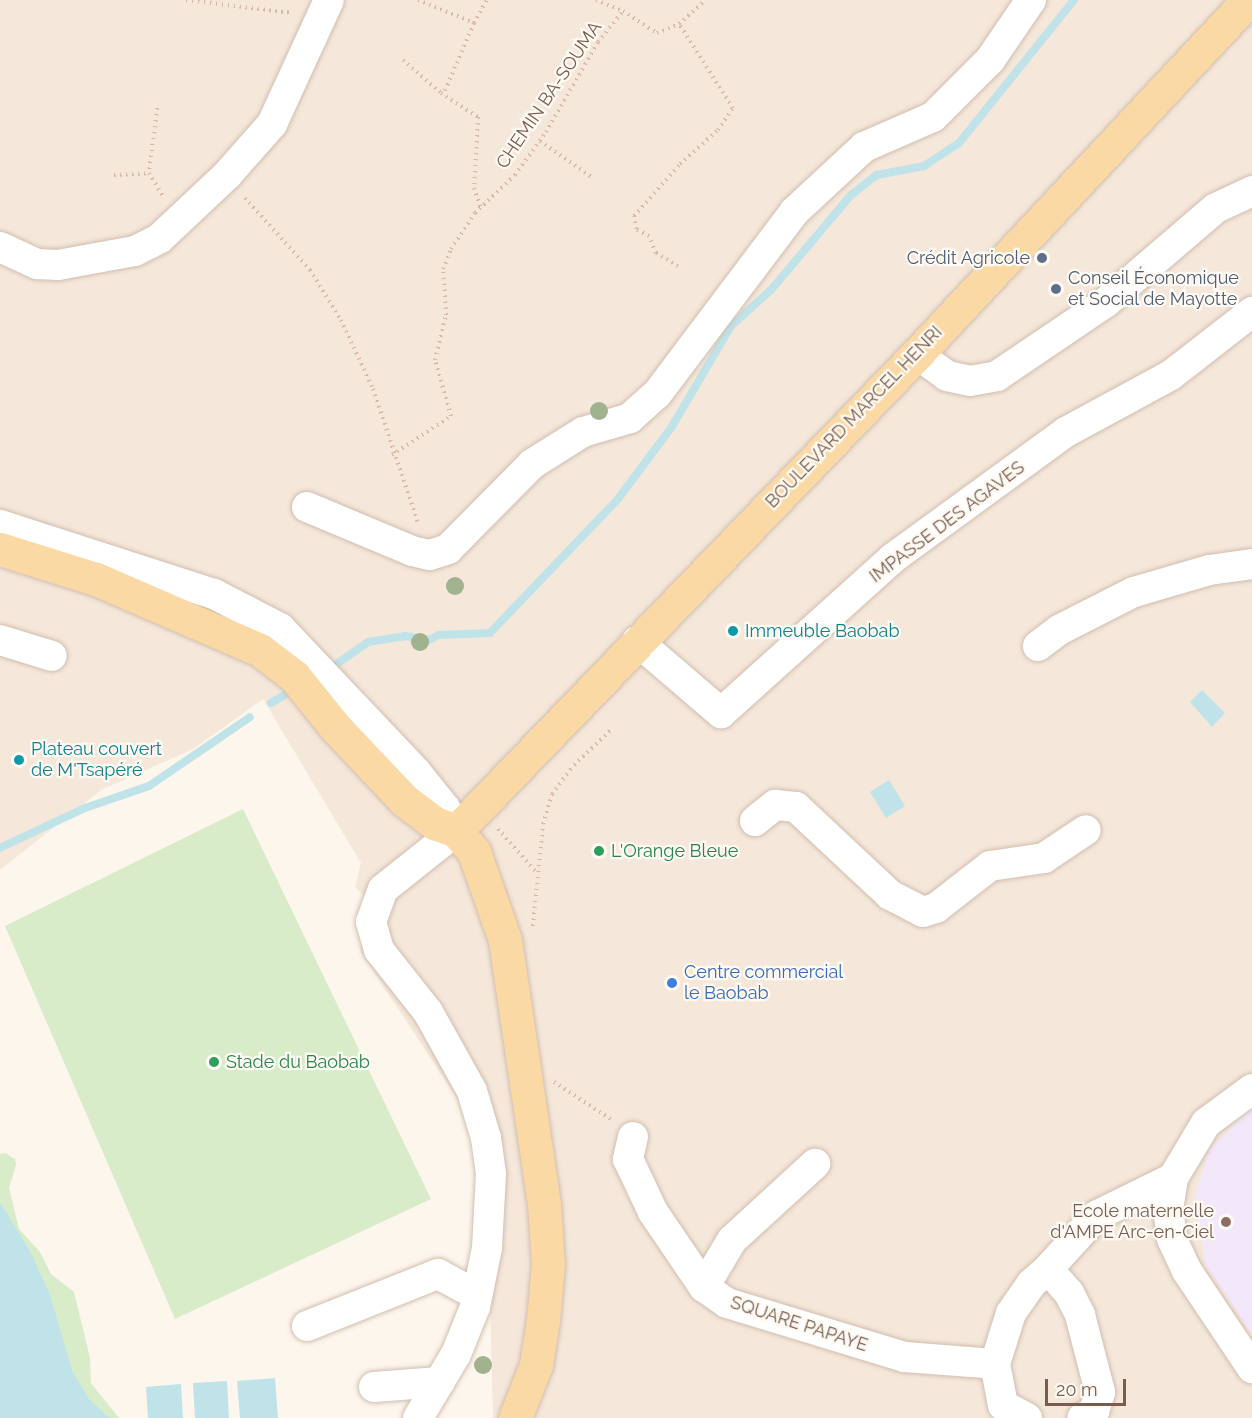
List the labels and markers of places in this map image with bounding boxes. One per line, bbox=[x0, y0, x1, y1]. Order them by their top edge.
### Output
place label: Crédit Agricole bbox=[906, 247, 1030, 269]
marker: Crédit Agricole bbox=[1035, 251, 1049, 265]
place label: Conseil Économique et Social de Mayotte bbox=[1068, 268, 1239, 310]
marker: Conseil Économique et Social de Mayotte bbox=[1049, 282, 1063, 296]
place label: Immeuble Baobab bbox=[745, 620, 899, 642]
marker: Immeuble Baobab bbox=[726, 624, 740, 638]
place label: Plateau couvert de M'Tsapéré bbox=[31, 739, 162, 782]
marker: Plateau couvert de M'Tsapéré bbox=[12, 753, 26, 767]
place label: L'Orange Bleue bbox=[611, 840, 738, 862]
marker: L'Orange Bleue bbox=[592, 844, 606, 858]
place label: Centre commercial le Baobab bbox=[684, 962, 843, 1004]
marker: Centre commercial le Baobab bbox=[665, 976, 679, 990]
place label: Stade du Baobab bbox=[226, 1051, 370, 1073]
marker: Stade du Baobab bbox=[207, 1055, 221, 1069]
place label: Ecole maternelle d'AMPE Arc-en-Ciel bbox=[1050, 1201, 1214, 1244]
marker: Ecole maternelle d'AMPE Arc-en-Ciel bbox=[1219, 1215, 1233, 1229]

